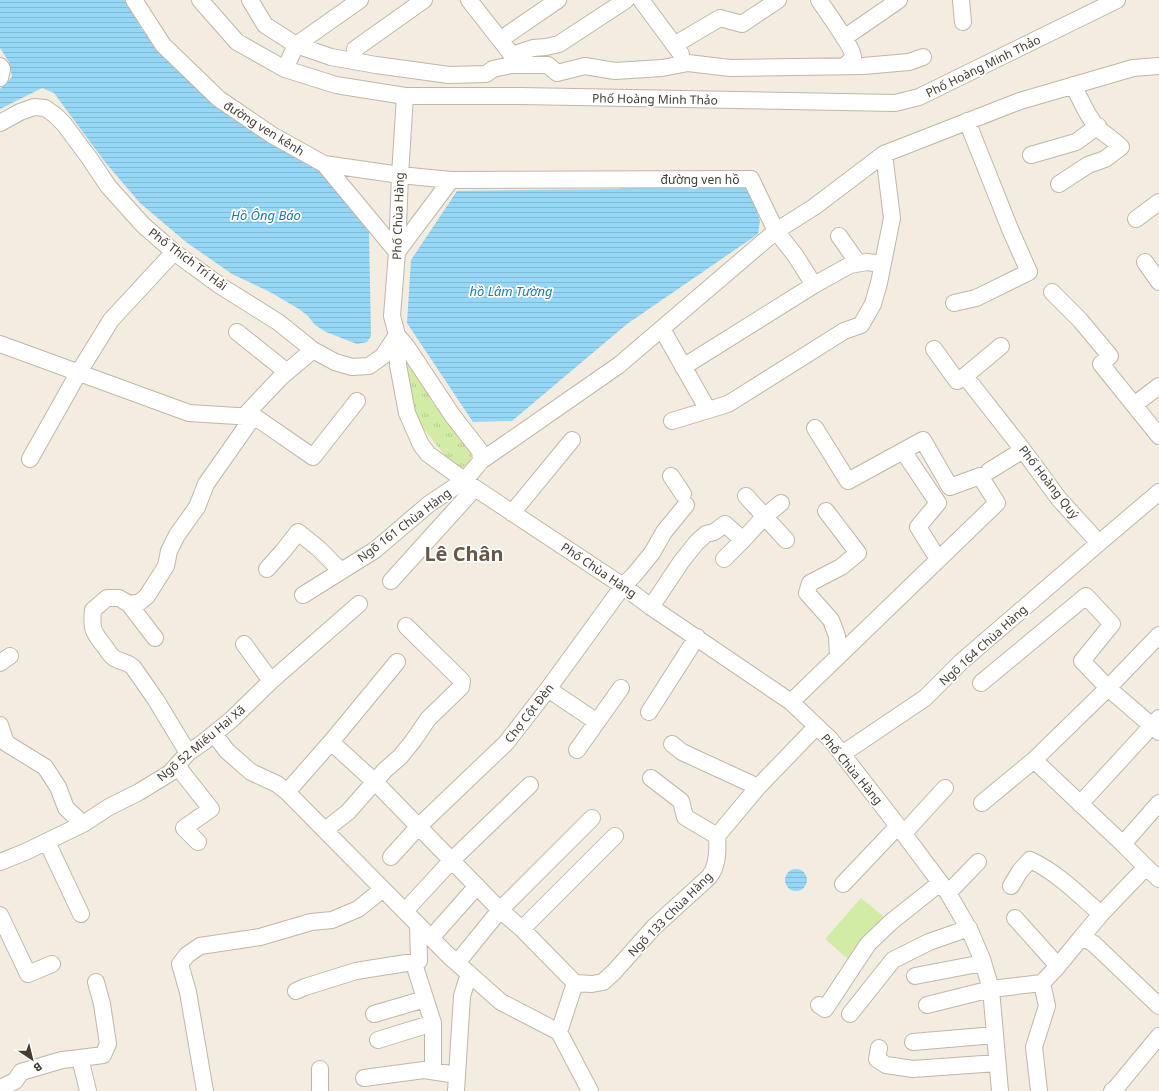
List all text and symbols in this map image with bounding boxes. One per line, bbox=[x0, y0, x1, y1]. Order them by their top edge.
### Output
street label: Phố Hoàng Minh Thảo bbox=[923, 31, 1043, 101]
street label: Phố Hoàng Minh Thảo bbox=[592, 89, 718, 109]
street label: đường ven kênh bbox=[220, 96, 308, 160]
street label: đường ven hồ bbox=[661, 171, 739, 188]
street label: Phố Chùa Hàng bbox=[388, 172, 408, 260]
water label: Hồ Ông Báo bbox=[231, 206, 301, 224]
street label: Phố Thích Trí Hải bbox=[145, 224, 231, 294]
water label: hồ Lâm Tường bbox=[469, 282, 553, 300]
street label: Phố Hoàng Quý bbox=[1015, 442, 1084, 523]
street label: Ngõ 161 Chùa Hàng bbox=[354, 484, 454, 566]
street label: Phố Chùa Hàng bbox=[558, 538, 640, 602]
district label: Lê Chân bbox=[424, 540, 504, 567]
street label: Ngõ 164 Chùa Hàng bbox=[935, 601, 1031, 689]
street label: Chợ Cột Đèn bbox=[501, 680, 557, 746]
street label: Ngõ 52 Miếu Hai Xã bbox=[153, 701, 249, 785]
street label: Phố Chùa Hàng bbox=[817, 730, 887, 808]
street label: Ngõ 133 Chùa Hàng bbox=[624, 868, 716, 960]
north arrow bbox=[12, 1039, 52, 1079]
text: B bbox=[31, 1059, 45, 1076]

